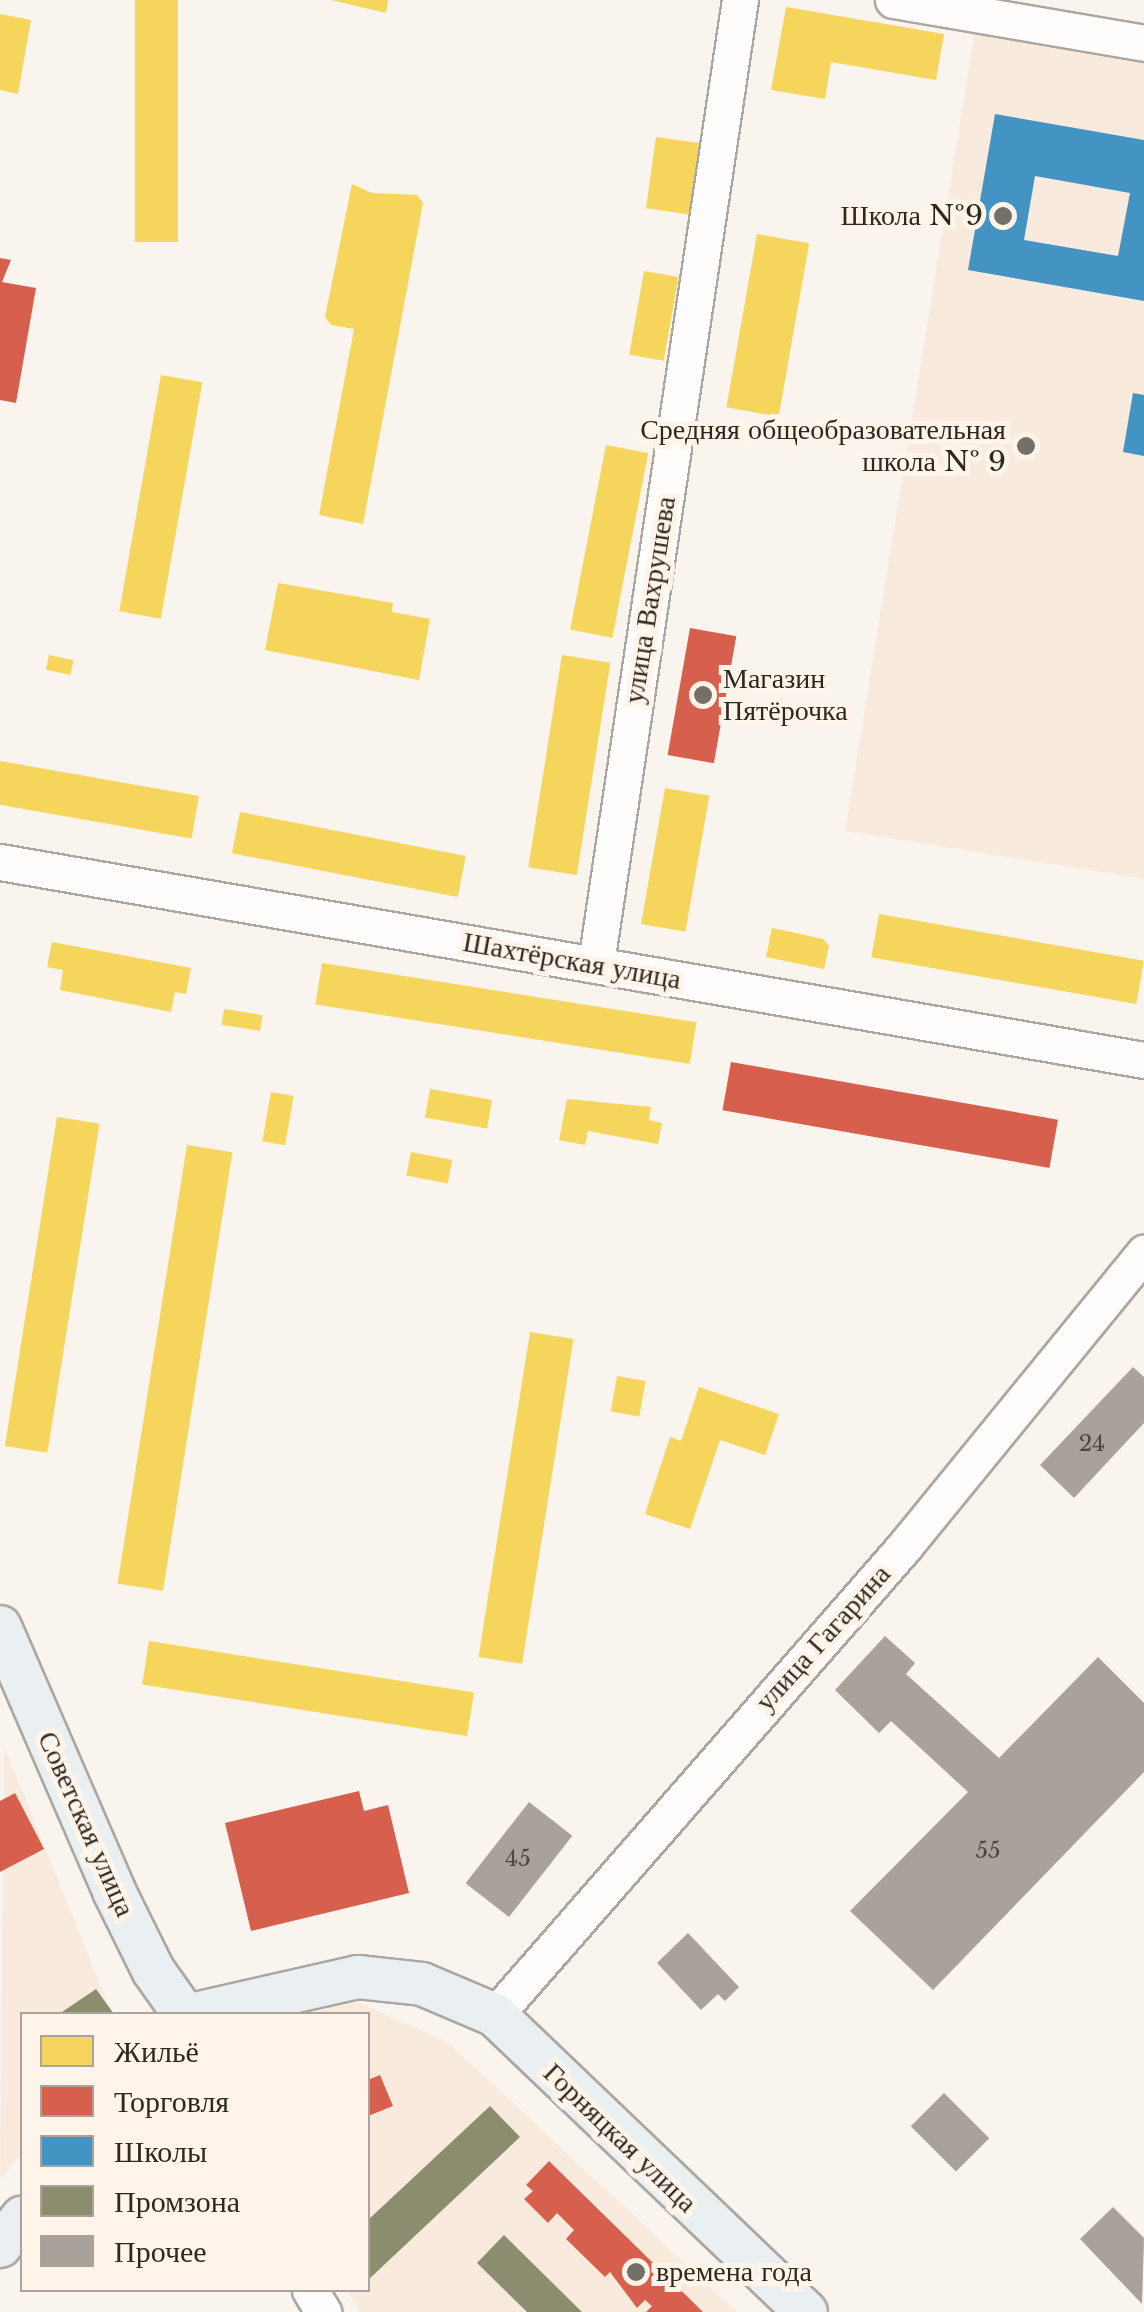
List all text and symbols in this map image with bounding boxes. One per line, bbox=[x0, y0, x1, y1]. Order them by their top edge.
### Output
place label: Школа №9 bbox=[841, 199, 983, 233]
marker: Школа №9 bbox=[992, 205, 1014, 227]
place label: Средняя общеобразовательная школа № 9 bbox=[640, 413, 1006, 479]
marker: Средняя общеобразовательная школа № 9 bbox=[1015, 435, 1037, 457]
street label: улица Вахрушева bbox=[617, 494, 683, 706]
place label: Магазин Пятёрочка bbox=[723, 662, 848, 728]
marker: Магазин Пятёрочка bbox=[692, 684, 714, 706]
street label: Шахтёрская улица bbox=[460, 925, 684, 997]
house number: 24 bbox=[1079, 1431, 1105, 1457]
street label: улица Гагарина bbox=[748, 1558, 898, 1718]
street label: Советская улица bbox=[30, 1726, 142, 1922]
house number: 55 bbox=[976, 1838, 1000, 1864]
house number: 45 bbox=[505, 1846, 531, 1872]
legend bbox=[20, 2012, 370, 2292]
text: Жильё bbox=[114, 2033, 199, 2070]
street label: Горняцкая улица bbox=[536, 2056, 704, 2220]
text: Торговля bbox=[114, 2083, 229, 2120]
text: Школы bbox=[114, 2133, 207, 2170]
text: Промзона bbox=[114, 2183, 240, 2220]
text: Прочее bbox=[114, 2233, 207, 2270]
place label: времена года bbox=[656, 2255, 812, 2289]
marker: времена года bbox=[625, 2261, 647, 2283]

